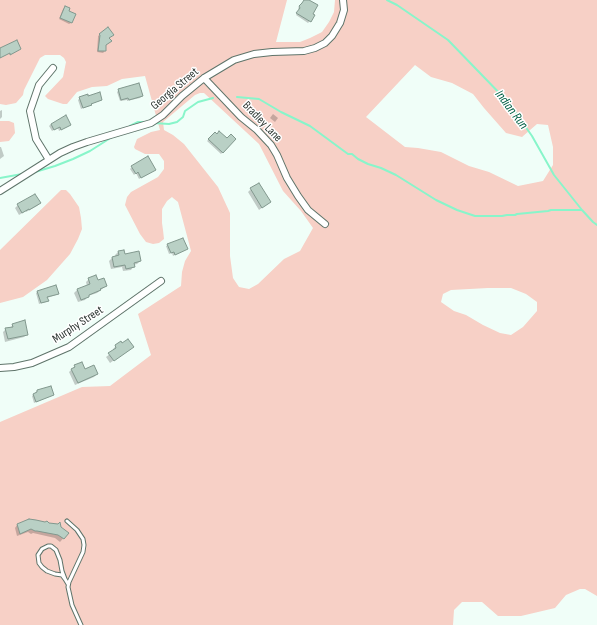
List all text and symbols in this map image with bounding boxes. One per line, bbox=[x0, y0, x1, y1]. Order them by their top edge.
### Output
street label: Georgia Street bbox=[148, 65, 202, 113]
water label: Indian Run bbox=[491, 87, 531, 133]
street label: Bradley Lane bbox=[239, 99, 285, 145]
street label: Murphy Street bbox=[50, 303, 106, 347]

